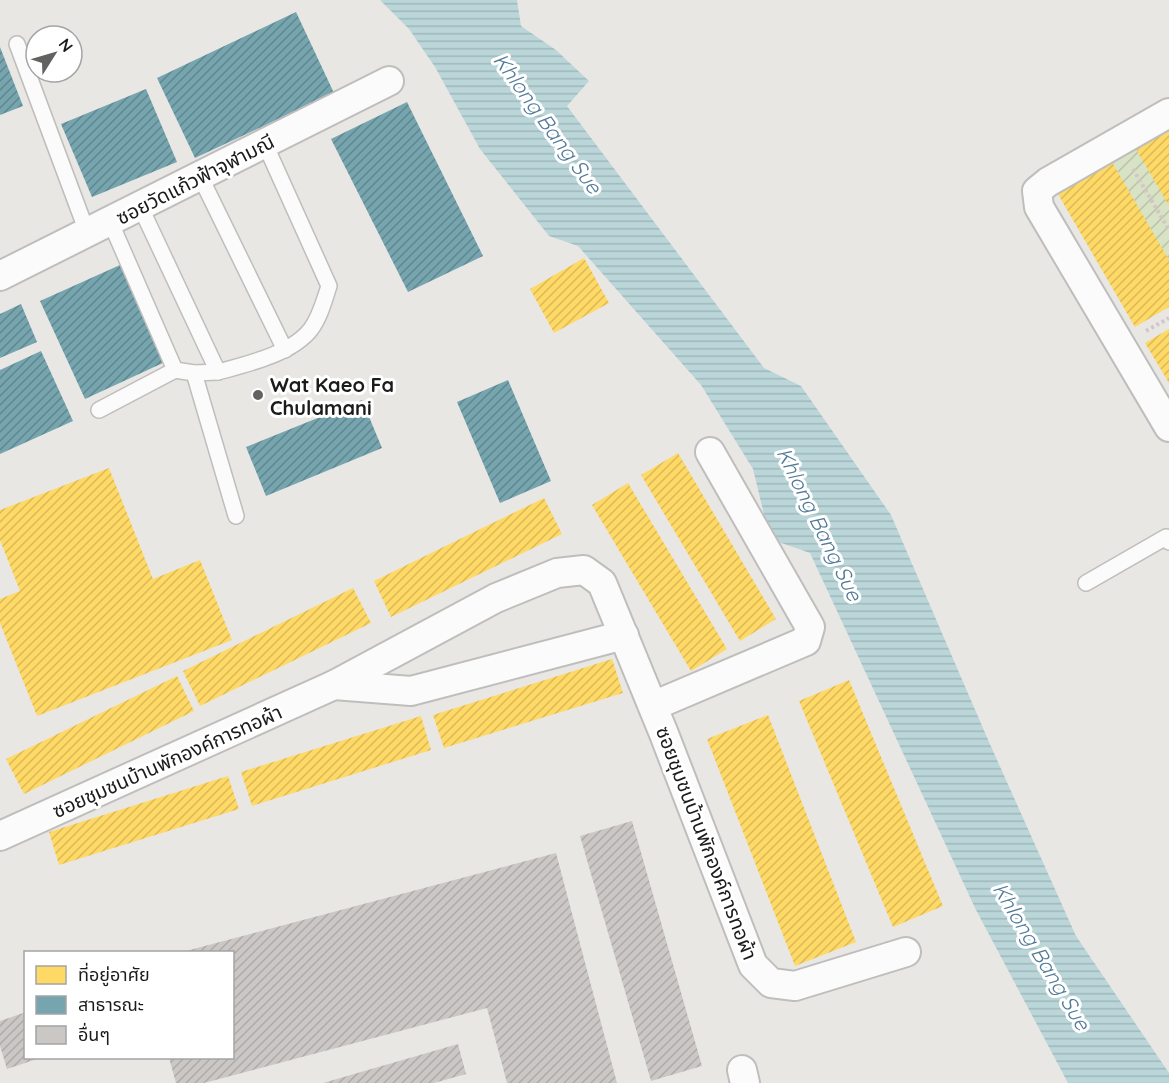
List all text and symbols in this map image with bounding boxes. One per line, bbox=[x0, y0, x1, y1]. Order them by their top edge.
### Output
north arrow bbox=[24, 24, 84, 84]
text: N bbox=[54, 34, 78, 56]
water label: Khlong Bang Sue bbox=[488, 48, 608, 199]
street label: ซอยวัดแก้วฟ้าจุฬามณี bbox=[112, 128, 278, 230]
place label: Wat Kaeo Fa Chulamani bbox=[270, 372, 394, 420]
marker: Wat Kaeo Fa Chulamani bbox=[251, 388, 265, 402]
water label: Khlong Bang Sue bbox=[772, 443, 869, 606]
street label: ซอยชุมชนบ้านพักองค์การทอผ้า bbox=[48, 699, 286, 823]
street label: ซอยชุมชนบ้านพักองค์การทอผ้า bbox=[651, 723, 763, 963]
water label: Khlong Bang Sue bbox=[988, 878, 1097, 1035]
legend bbox=[24, 951, 234, 1059]
text: ที่อยู่อาศัย bbox=[78, 962, 150, 987]
text: สาธารณะ bbox=[78, 993, 144, 1016]
text: อื่นๆ bbox=[78, 1022, 110, 1046]

